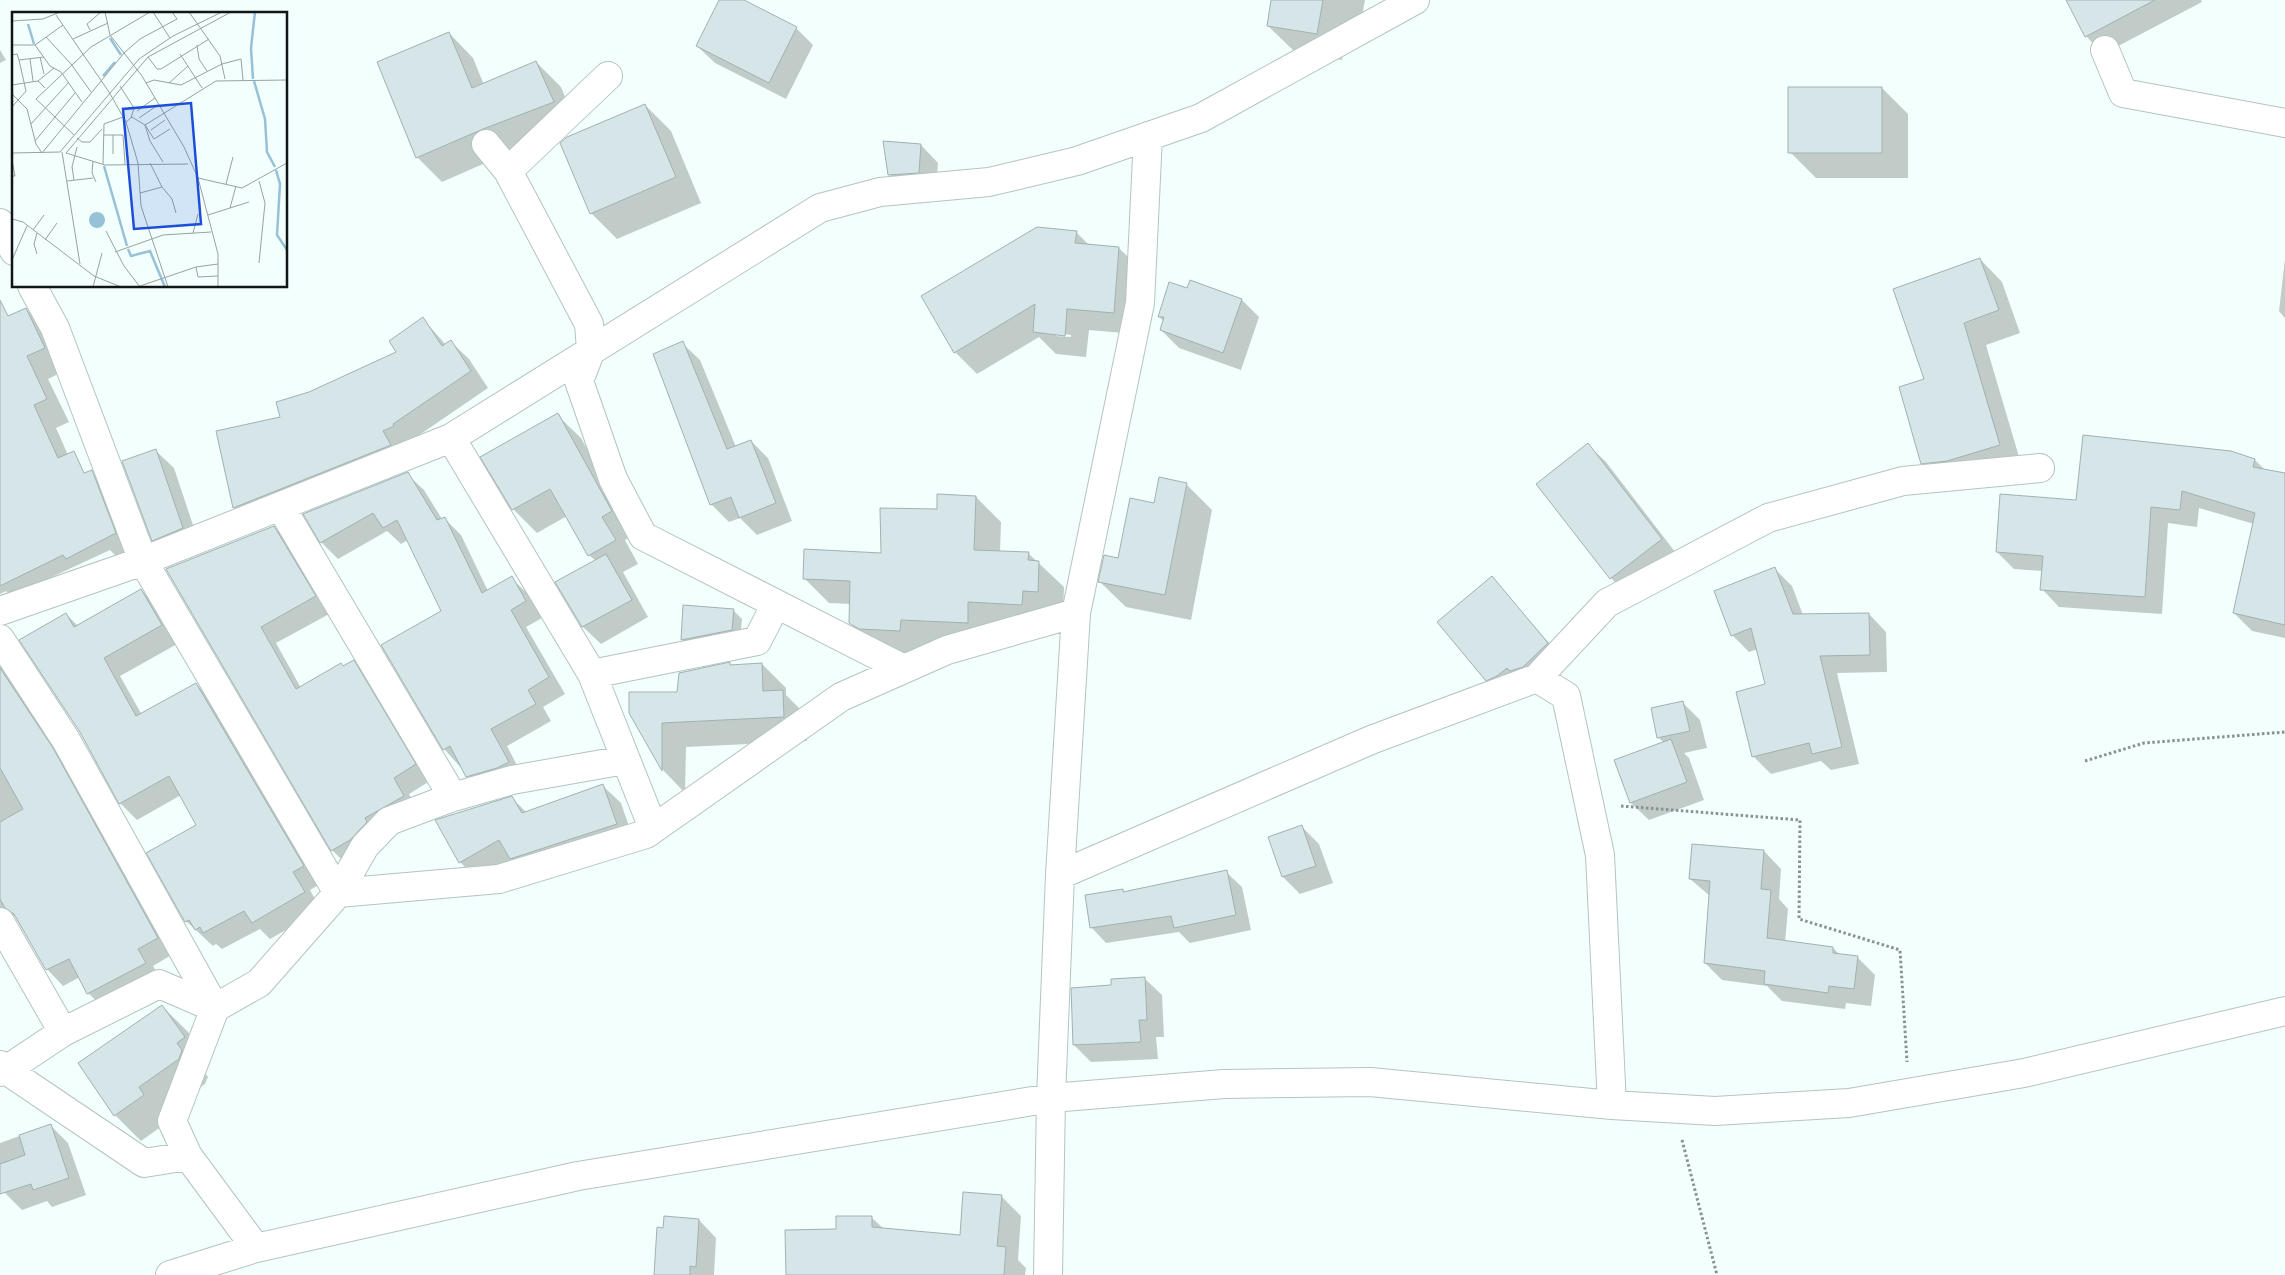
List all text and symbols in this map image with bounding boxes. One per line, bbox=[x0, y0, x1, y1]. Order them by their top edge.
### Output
inset map bbox=[12, 12, 288, 288]

